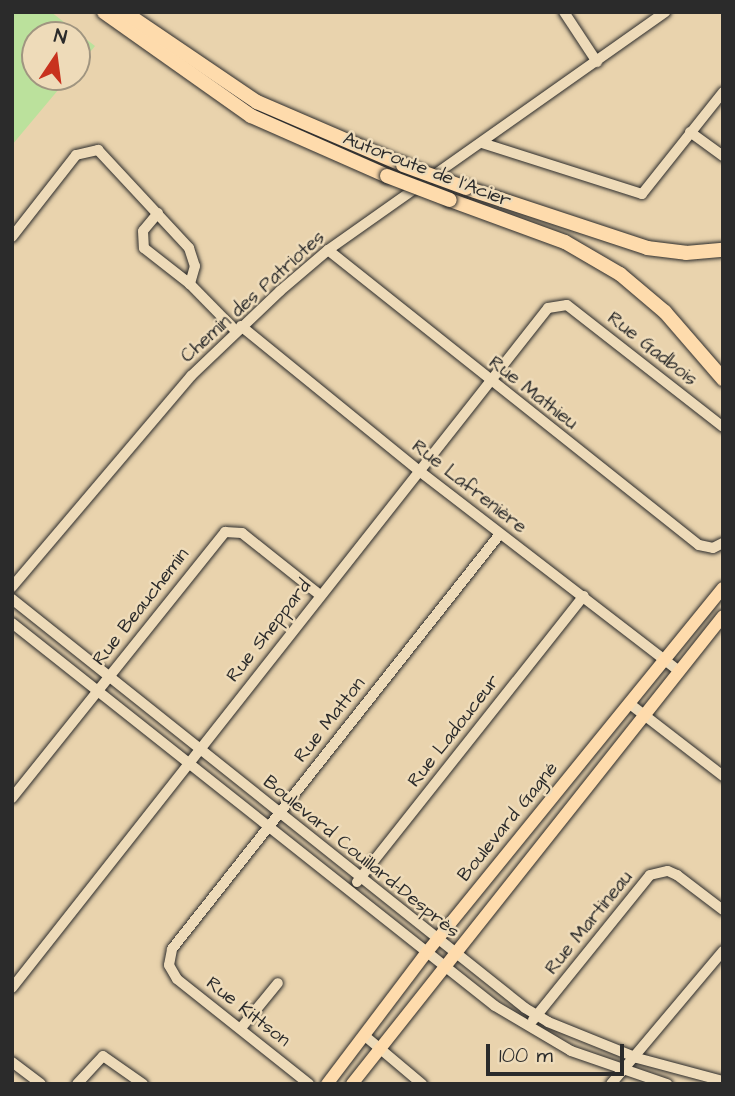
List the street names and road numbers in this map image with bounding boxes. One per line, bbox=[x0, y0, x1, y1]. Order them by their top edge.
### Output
street label: Autoroute de l'Acier bbox=[340, 127, 514, 213]
street label: Chemin des Patriotes bbox=[176, 226, 330, 368]
street label: Rue Gadbois bbox=[603, 307, 701, 391]
street label: Rue Mathieu bbox=[484, 351, 582, 435]
street label: Rue Lafrenière bbox=[407, 435, 531, 539]
street label: Rue Beauchemin bbox=[88, 544, 194, 670]
street label: Rue Sheppard bbox=[222, 575, 316, 687]
street label: Rue Ladouceur bbox=[403, 670, 505, 792]
street label: Rue Matton bbox=[290, 673, 370, 767]
street label: Boulevard Gagné bbox=[453, 758, 563, 886]
street label: Boulevard Couillard-Desprès bbox=[258, 771, 464, 943]
street label: Rue Martineau bbox=[540, 867, 638, 979]
street label: Rue Kittson bbox=[201, 972, 295, 1052]

